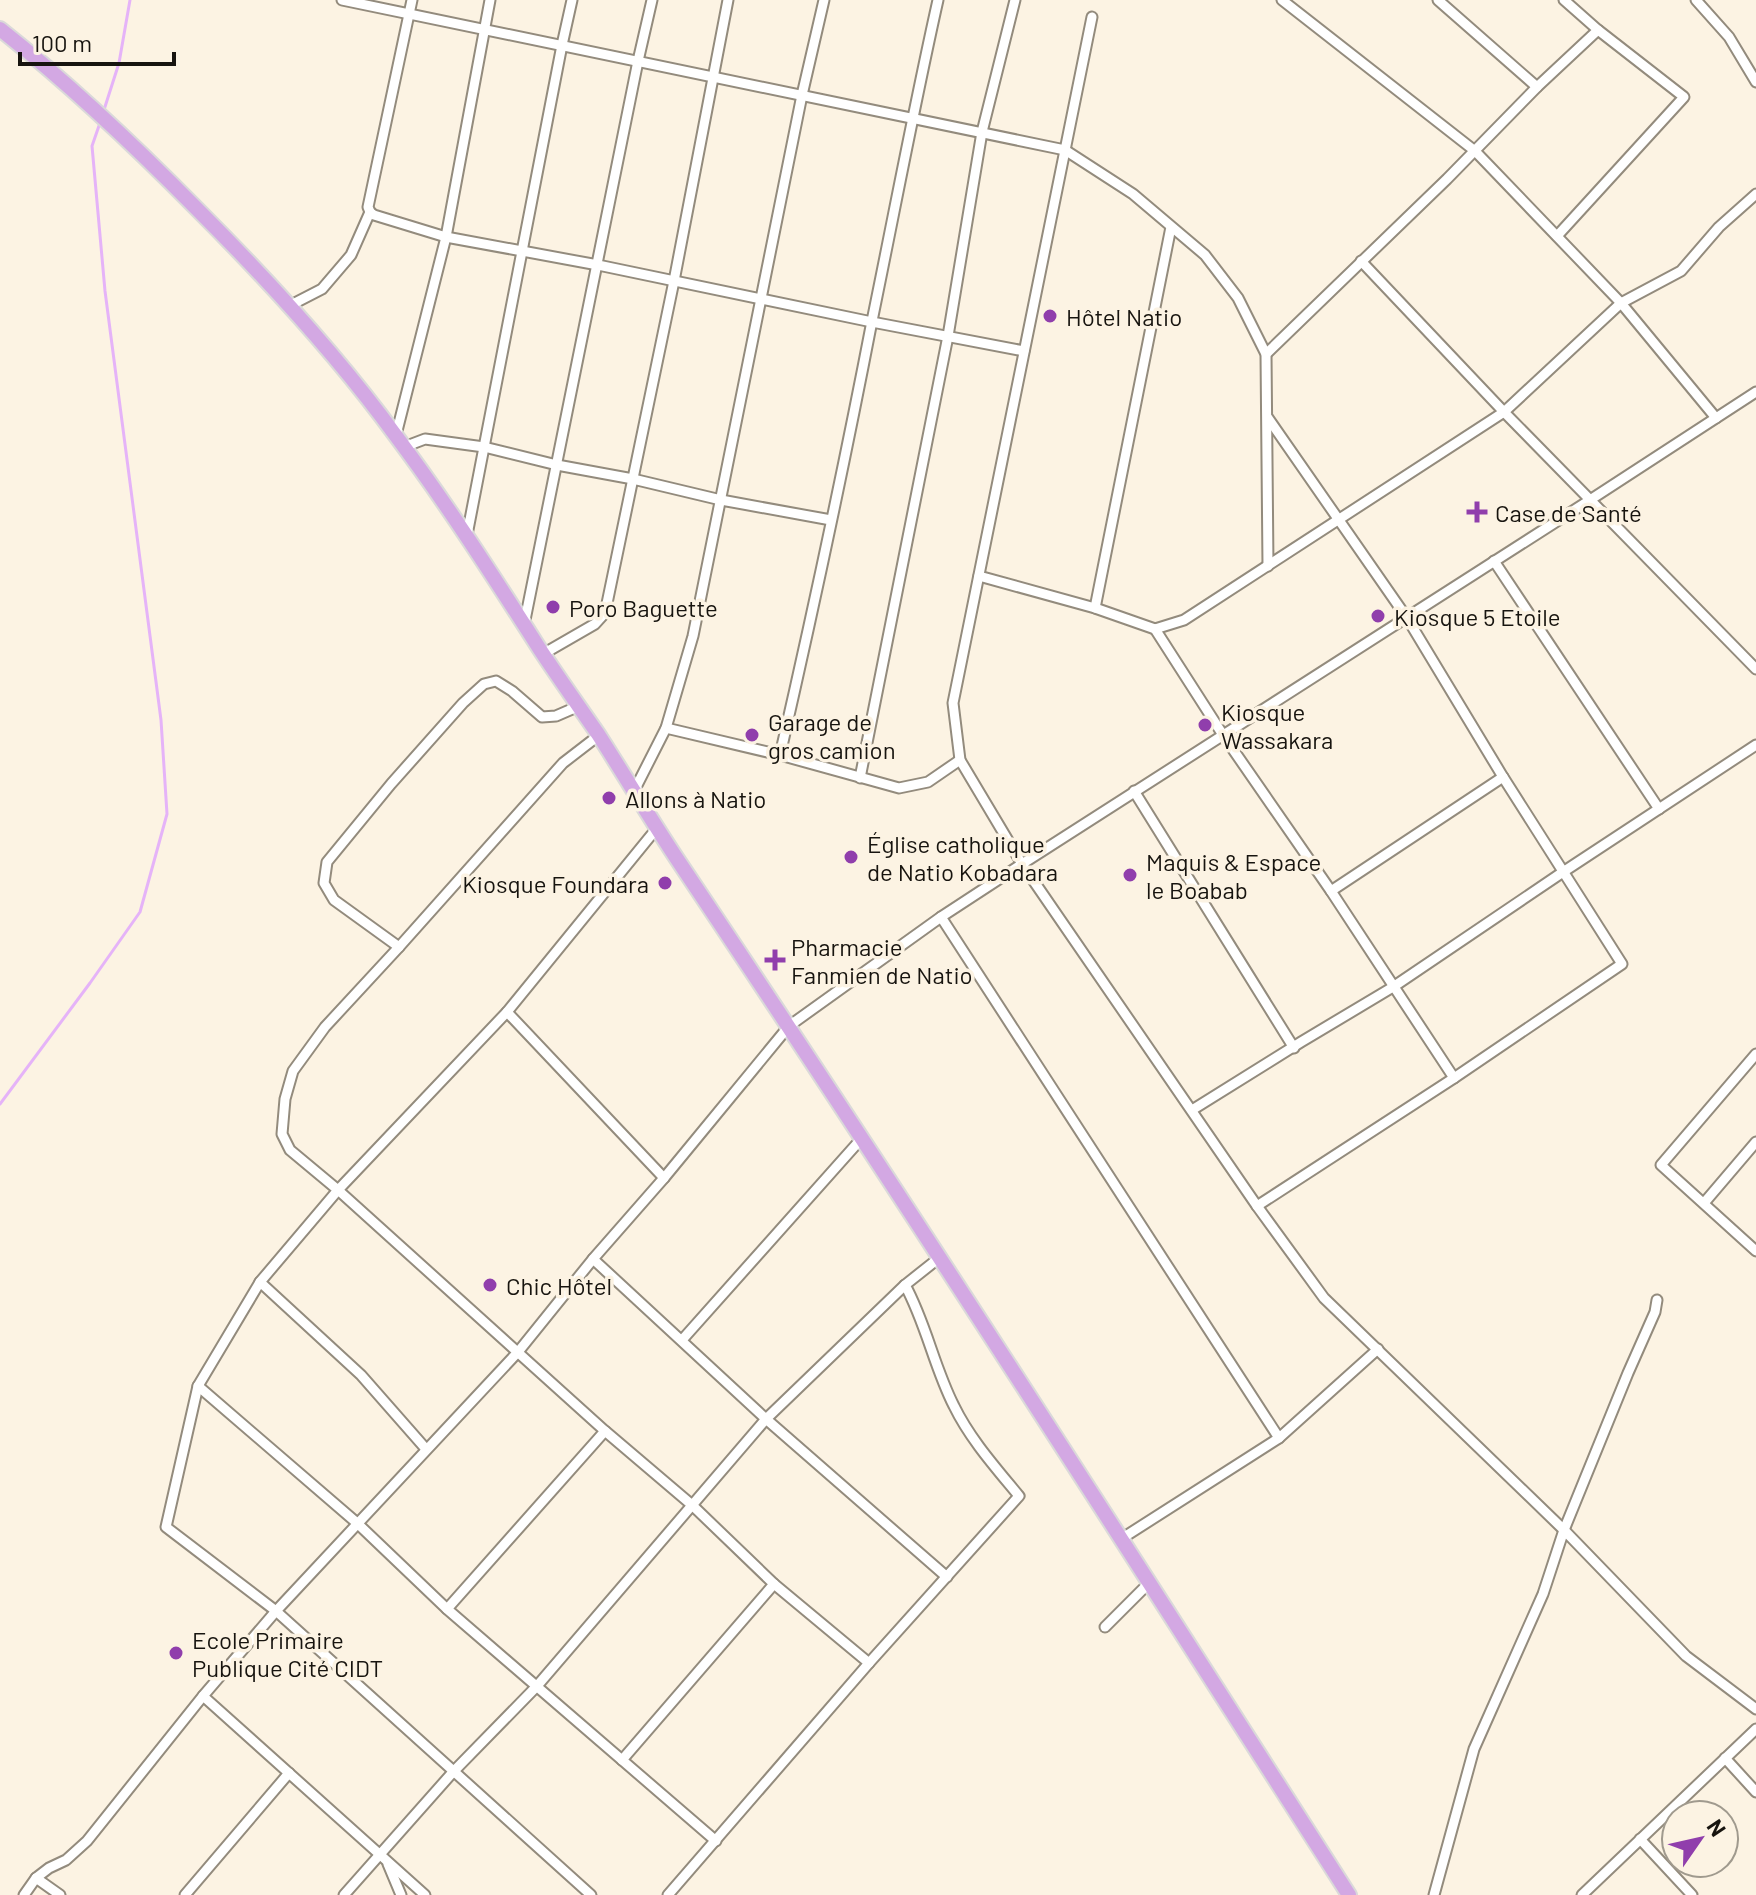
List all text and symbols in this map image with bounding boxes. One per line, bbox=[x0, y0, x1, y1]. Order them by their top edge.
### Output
scale bar bbox=[20, 16, 174, 66]
text: 100 m bbox=[32, 28, 92, 57]
place label: Hôtel Natio bbox=[1066, 302, 1182, 331]
marker: Hôtel Natio bbox=[1041, 307, 1059, 325]
place label: Case de Santé bbox=[1495, 498, 1642, 527]
marker: Case de Santé bbox=[1466, 501, 1488, 523]
place label: Poro Baguette bbox=[569, 593, 718, 622]
marker: Poro Baguette bbox=[544, 598, 562, 616]
place label: Kiosque 5 Etoile bbox=[1394, 602, 1561, 631]
marker: Kiosque 5 Etoile bbox=[1369, 607, 1387, 625]
place label: Kiosque Wassakara bbox=[1221, 697, 1333, 754]
place label: Garage de gros camion bbox=[768, 707, 896, 764]
marker: Kiosque Wassakara bbox=[1196, 716, 1214, 734]
marker: Garage de gros camion bbox=[743, 726, 761, 744]
place label: Allons à Natio bbox=[625, 784, 766, 813]
marker: Allons à Natio bbox=[600, 789, 618, 807]
place label: Église catholique de Natio Kobadara bbox=[867, 829, 1058, 886]
place label: Maquis & Espace le Boabab bbox=[1146, 847, 1321, 904]
marker: Église catholique de Natio Kobadara bbox=[842, 848, 860, 866]
marker: Maquis & Espace le Boabab bbox=[1121, 866, 1139, 884]
place label: Kiosque Foundara bbox=[462, 869, 649, 898]
marker: Kiosque Foundara bbox=[656, 874, 674, 892]
place label: Pharmacie Fanmien de Natio bbox=[791, 932, 973, 989]
marker: Pharmacie Fanmien de Natio bbox=[766, 951, 784, 969]
place label: Chic Hôtel bbox=[506, 1271, 612, 1300]
marker: Chic Hôtel bbox=[481, 1276, 499, 1294]
place label: Ecole Primaire Publique Cité CIDT bbox=[192, 1625, 383, 1682]
marker: Ecole Primaire Publique Cité CIDT bbox=[167, 1644, 185, 1662]
north arrow bbox=[1660, 1799, 1740, 1879]
text: N bbox=[1703, 1814, 1732, 1841]

